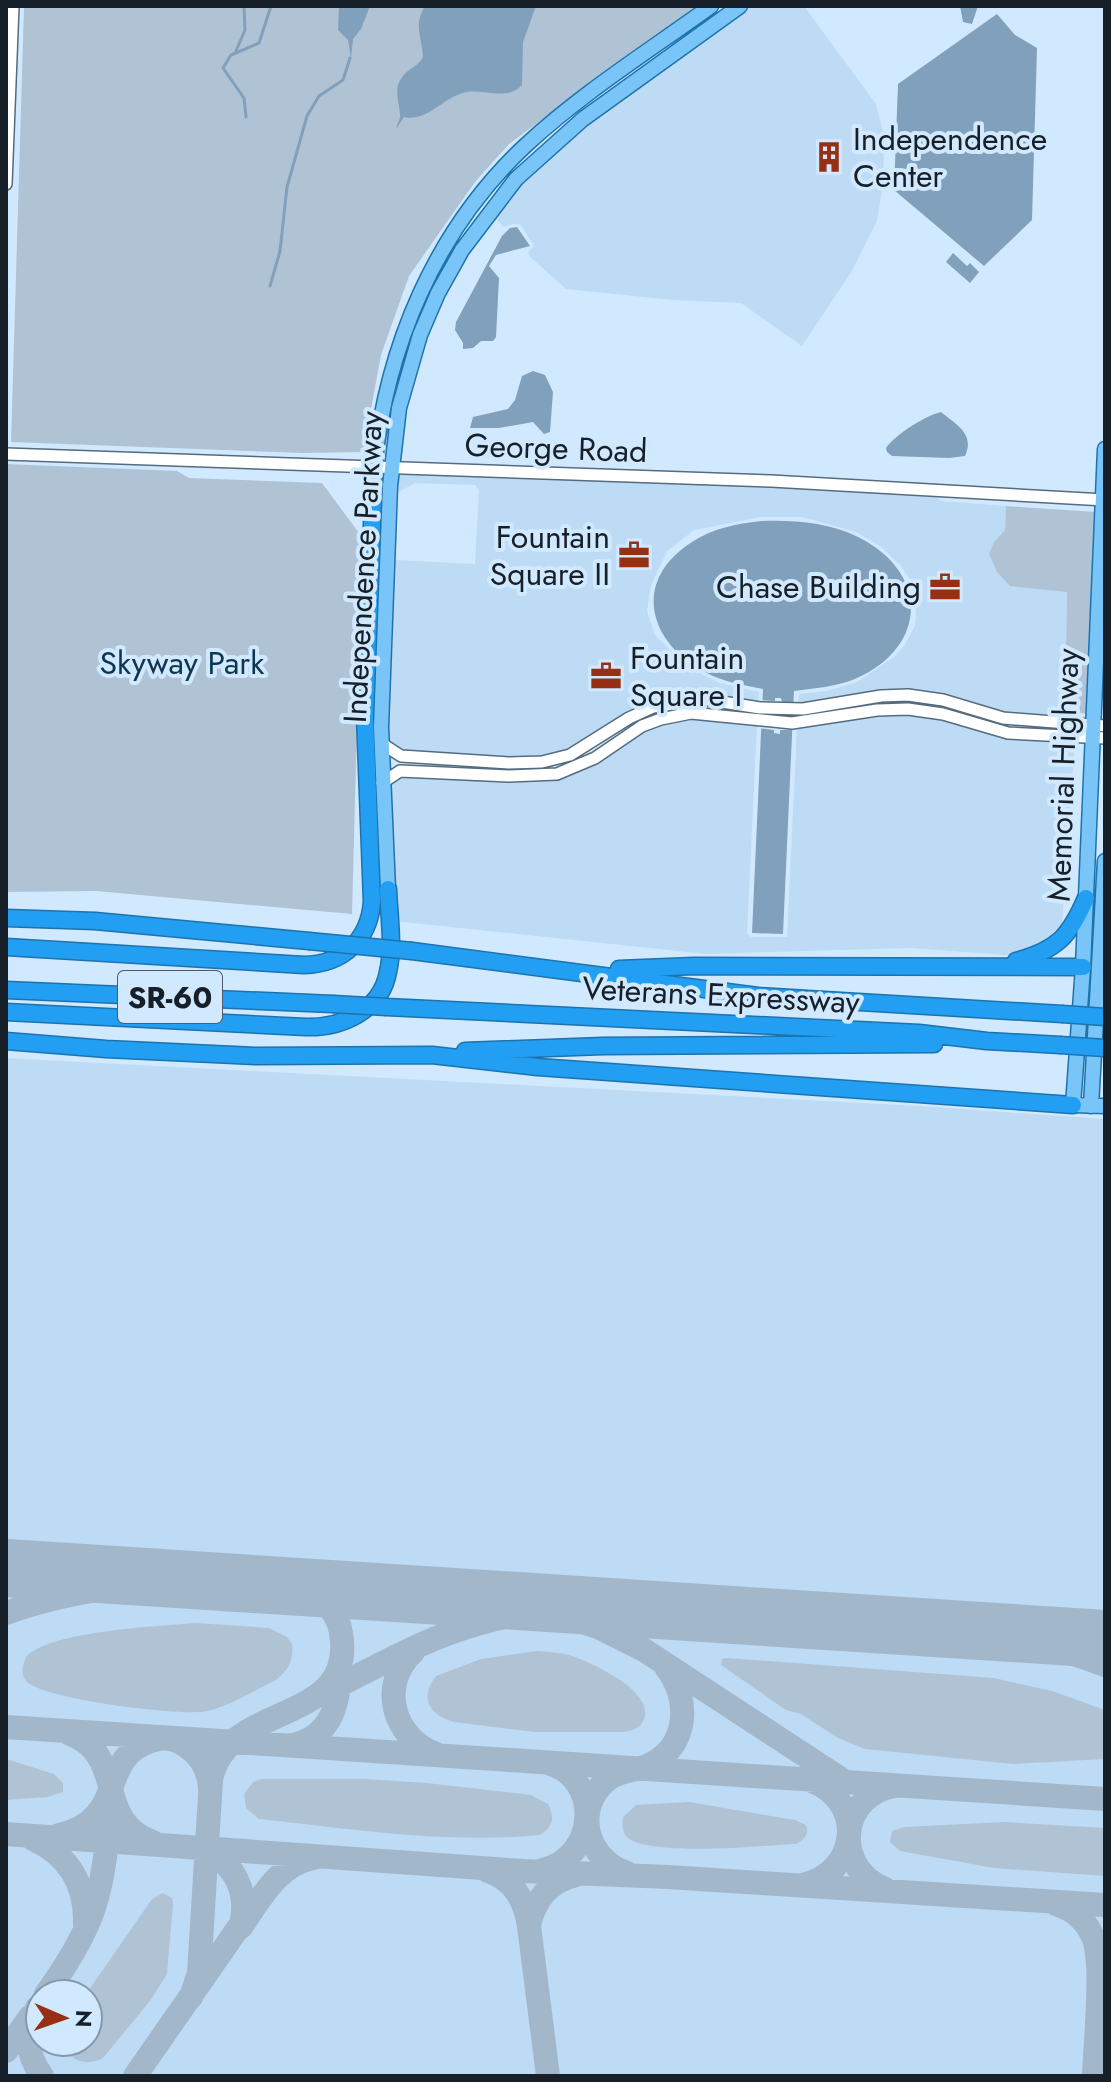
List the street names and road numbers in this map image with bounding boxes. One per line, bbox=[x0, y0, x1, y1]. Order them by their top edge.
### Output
street label: Independence Parkway bbox=[332, 409, 394, 724]
street label: George Road bbox=[464, 422, 648, 474]
street label: Memorial Highway bbox=[1036, 647, 1090, 903]
street label: Veterans Expressway bbox=[581, 965, 862, 1025]
road number: SR-60 bbox=[118, 971, 222, 1023]

